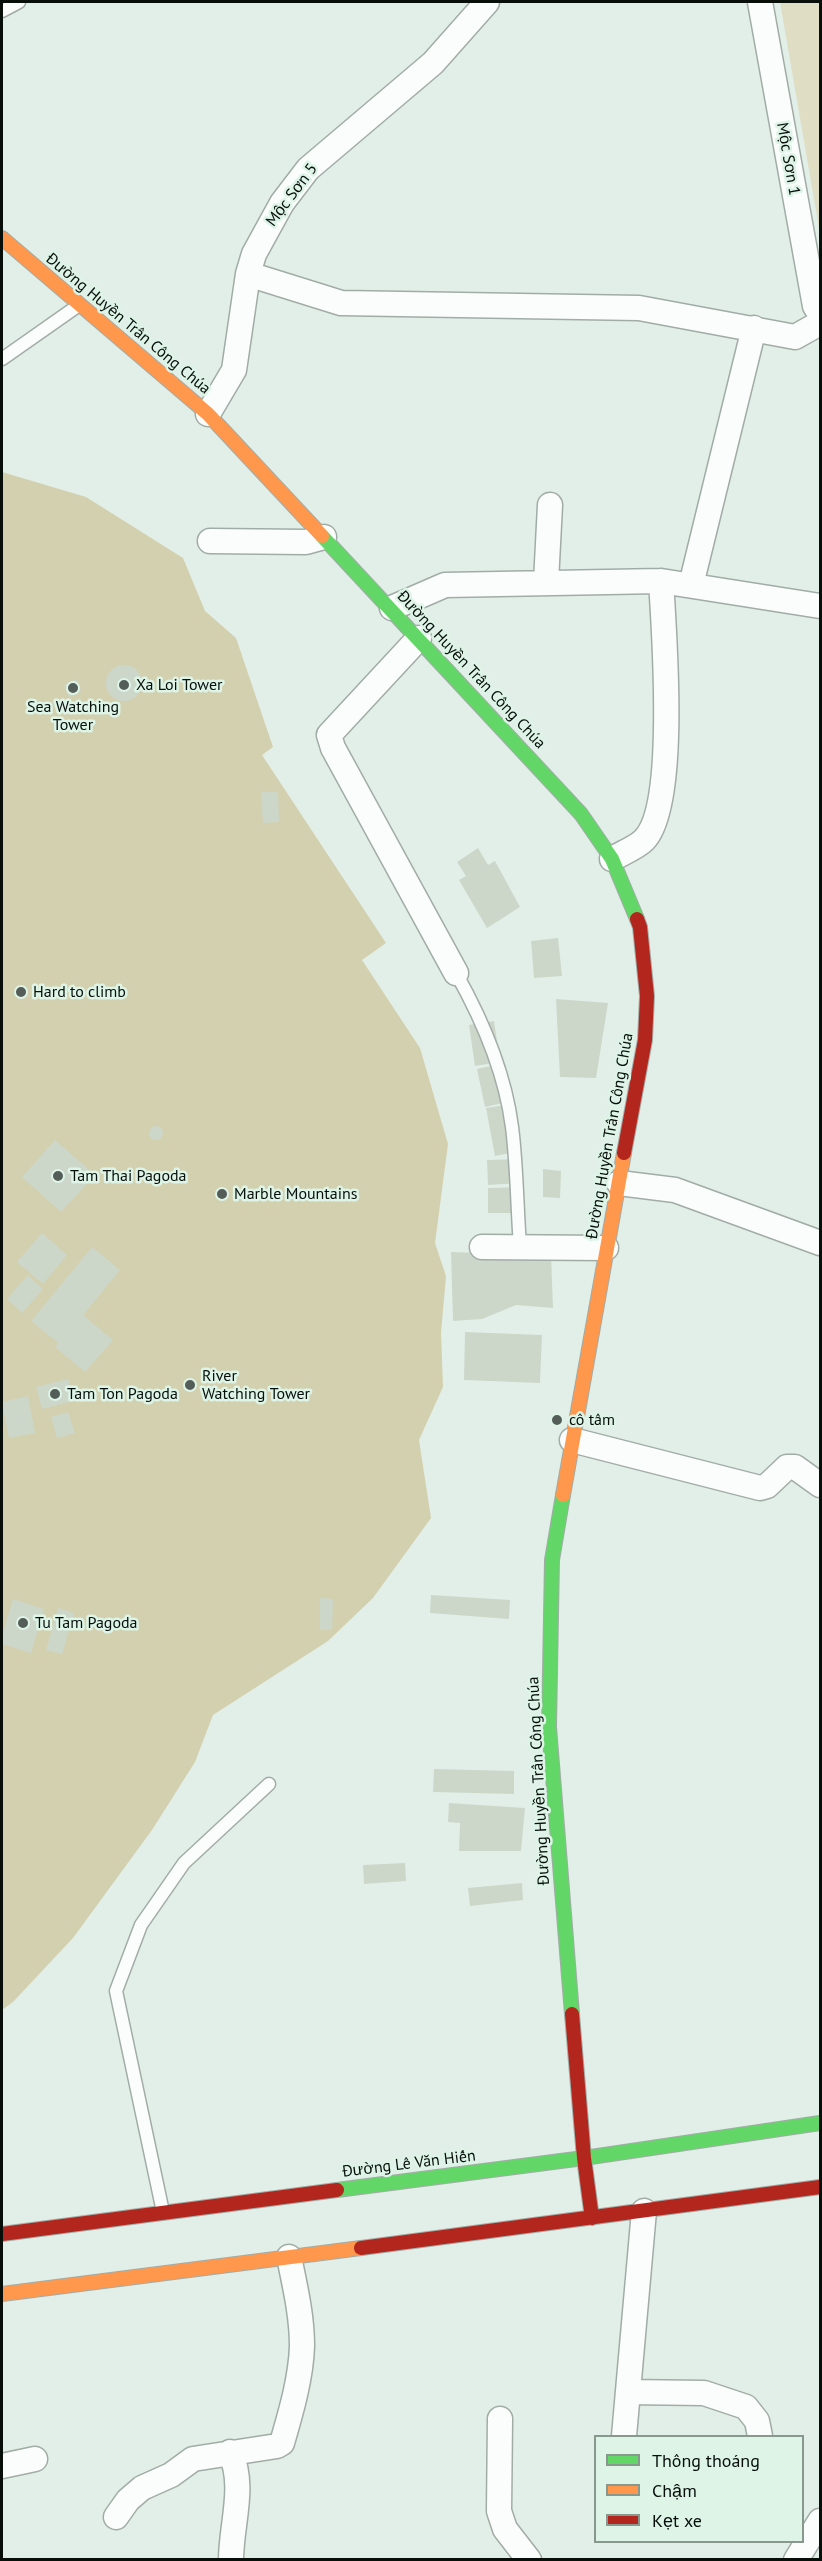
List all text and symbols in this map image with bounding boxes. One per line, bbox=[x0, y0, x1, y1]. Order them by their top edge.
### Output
street label: Mộc Sơn 1 bbox=[772, 121, 804, 197]
street label: Mộc Sơn 5 bbox=[262, 160, 322, 230]
street label: Đường Huyền Trân Công Chúa bbox=[42, 250, 214, 398]
street label: Đường Huyền Trân Công Chúa bbox=[393, 587, 549, 753]
place label: Xa Loi Tower bbox=[136, 675, 222, 695]
marker: Xa Loi Tower bbox=[117, 678, 131, 692]
marker: Sea Watching Tower bbox=[66, 681, 80, 695]
place label: Sea Watching Tower bbox=[27, 697, 119, 735]
place label: Hard to climb bbox=[33, 982, 126, 1002]
marker: Hard to climb bbox=[14, 985, 28, 999]
street label: Đường Huyền Trân Công Chúa bbox=[582, 1031, 638, 1241]
place label: Tam Thai Pagoda bbox=[70, 1166, 187, 1186]
marker: Tam Thai Pagoda bbox=[51, 1169, 65, 1183]
place label: Marble Mountains bbox=[234, 1184, 357, 1204]
marker: Marble Mountains bbox=[215, 1187, 229, 1201]
place label: River Watching Tower bbox=[202, 1366, 310, 1404]
marker: River Watching Tower bbox=[183, 1378, 197, 1392]
place label: Tam Ton Pagoda bbox=[67, 1384, 178, 1404]
marker: Tam Ton Pagoda bbox=[48, 1387, 62, 1401]
place label: cô tâm bbox=[569, 1410, 615, 1430]
marker: cô tâm bbox=[550, 1413, 564, 1427]
place label: Tu Tam Pagoda bbox=[35, 1613, 138, 1633]
marker: Tu Tam Pagoda bbox=[16, 1616, 30, 1630]
street label: Đường Huyền Trân Công Chúa bbox=[524, 1676, 554, 1886]
street label: Đường Lê Văn Hiến bbox=[341, 2146, 477, 2182]
legend bbox=[594, 2435, 804, 2543]
text: Thông thoáng bbox=[652, 2449, 760, 2472]
text: Chậm bbox=[652, 2479, 697, 2502]
text: Kẹt xe bbox=[652, 2509, 702, 2532]

